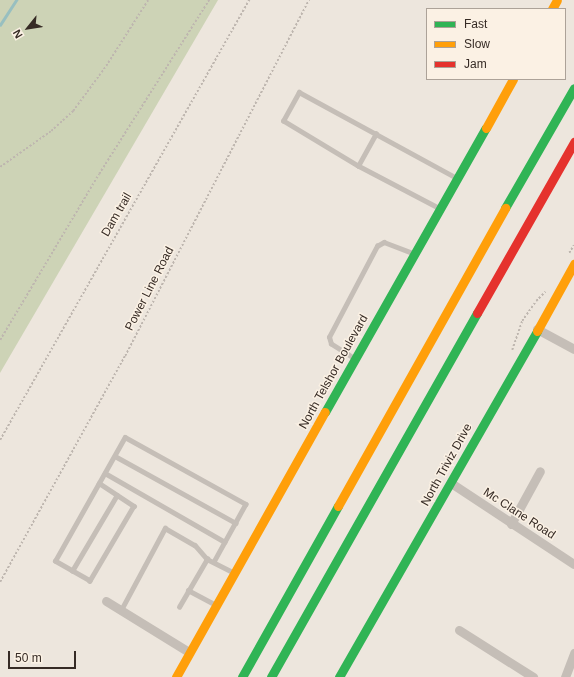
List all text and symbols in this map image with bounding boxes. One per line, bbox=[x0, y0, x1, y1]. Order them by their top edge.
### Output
north arrow bbox=[8, 8, 48, 48]
legend bbox=[426, 8, 566, 80]
text: Fast bbox=[464, 17, 487, 31]
text: N bbox=[10, 28, 25, 40]
text: Slow bbox=[464, 37, 490, 51]
text: Jam bbox=[464, 57, 487, 71]
street label: Dam trail bbox=[99, 191, 135, 239]
street label: Power Line Road bbox=[123, 245, 177, 333]
street label: North Telshor Boulevard bbox=[296, 312, 372, 432]
street label: North Triviz Drive bbox=[418, 421, 476, 509]
street label: Mc Clane Road bbox=[480, 485, 558, 543]
scale bar bbox=[10, 643, 78, 669]
text: 50 m bbox=[15, 651, 42, 665]

